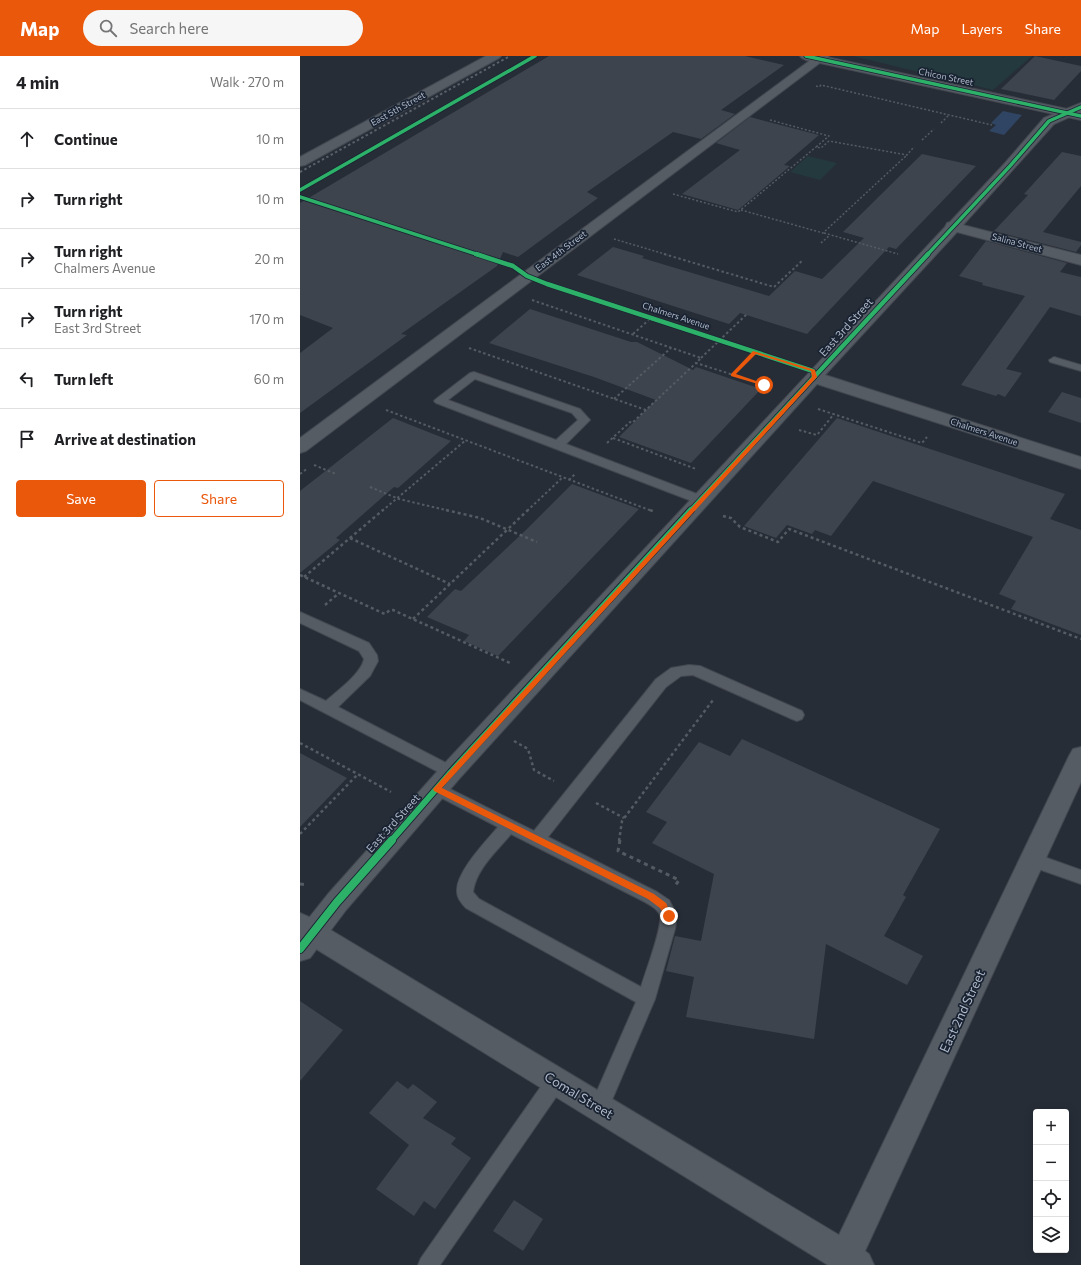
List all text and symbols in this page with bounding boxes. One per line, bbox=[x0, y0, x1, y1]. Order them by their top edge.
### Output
search box bbox=[83, 10, 363, 46]
text: Map bbox=[20, 17, 59, 40]
icon: search bbox=[97, 17, 119, 39]
text: Search here bbox=[129, 19, 209, 37]
text: Map bbox=[911, 20, 939, 37]
text: Layers bbox=[961, 20, 1003, 37]
text: Share bbox=[1025, 20, 1061, 37]
street label: Chicon Street bbox=[918, 65, 975, 88]
text: 4 min bbox=[16, 72, 59, 93]
text: Walk · 270 m bbox=[210, 74, 284, 90]
street label: East 5th Street bbox=[369, 89, 427, 128]
icon: ahead bbox=[16, 128, 38, 150]
text: Continue bbox=[54, 130, 118, 148]
text: 10 m bbox=[256, 131, 284, 147]
icon: right bbox=[16, 188, 38, 210]
text: Turn right bbox=[54, 190, 123, 208]
text: 10 m bbox=[256, 191, 284, 207]
street label: East 4th Street bbox=[533, 228, 589, 273]
street label: Salina Street bbox=[991, 231, 1044, 255]
text: Turn right bbox=[54, 242, 123, 260]
icon: right bbox=[16, 248, 38, 270]
text: 20 m bbox=[255, 251, 284, 267]
text: Chalmers Avenue bbox=[54, 260, 155, 276]
street label: East 3rd Street bbox=[816, 294, 876, 358]
street label: Chalmers Avenue bbox=[641, 299, 711, 332]
text: Turn right bbox=[54, 302, 123, 320]
icon: right bbox=[16, 308, 38, 330]
text: 170 m bbox=[249, 311, 284, 327]
text: East 3rd Street bbox=[54, 320, 141, 336]
icon: left bbox=[16, 368, 38, 390]
text: Turn left bbox=[54, 370, 113, 388]
text: 60 m bbox=[254, 371, 284, 387]
route start bbox=[755, 376, 773, 394]
street label: Chalmers Avenue bbox=[949, 415, 1019, 448]
icon: arrive bbox=[16, 428, 38, 450]
text: Arrive at destination bbox=[54, 430, 196, 448]
button: Save bbox=[16, 480, 146, 517]
button: Share bbox=[154, 480, 284, 517]
street label: East 3rd Street bbox=[363, 790, 423, 854]
route end bbox=[660, 907, 678, 925]
street label: East 2nd Street bbox=[936, 967, 988, 1055]
street label: Comal Street bbox=[542, 1068, 616, 1122]
map controls bbox=[1033, 1109, 1069, 1253]
button: + bbox=[1033, 1109, 1069, 1145]
button: − bbox=[1033, 1145, 1069, 1181]
button: locate bbox=[1033, 1181, 1069, 1217]
button: layers bbox=[1033, 1217, 1069, 1253]

